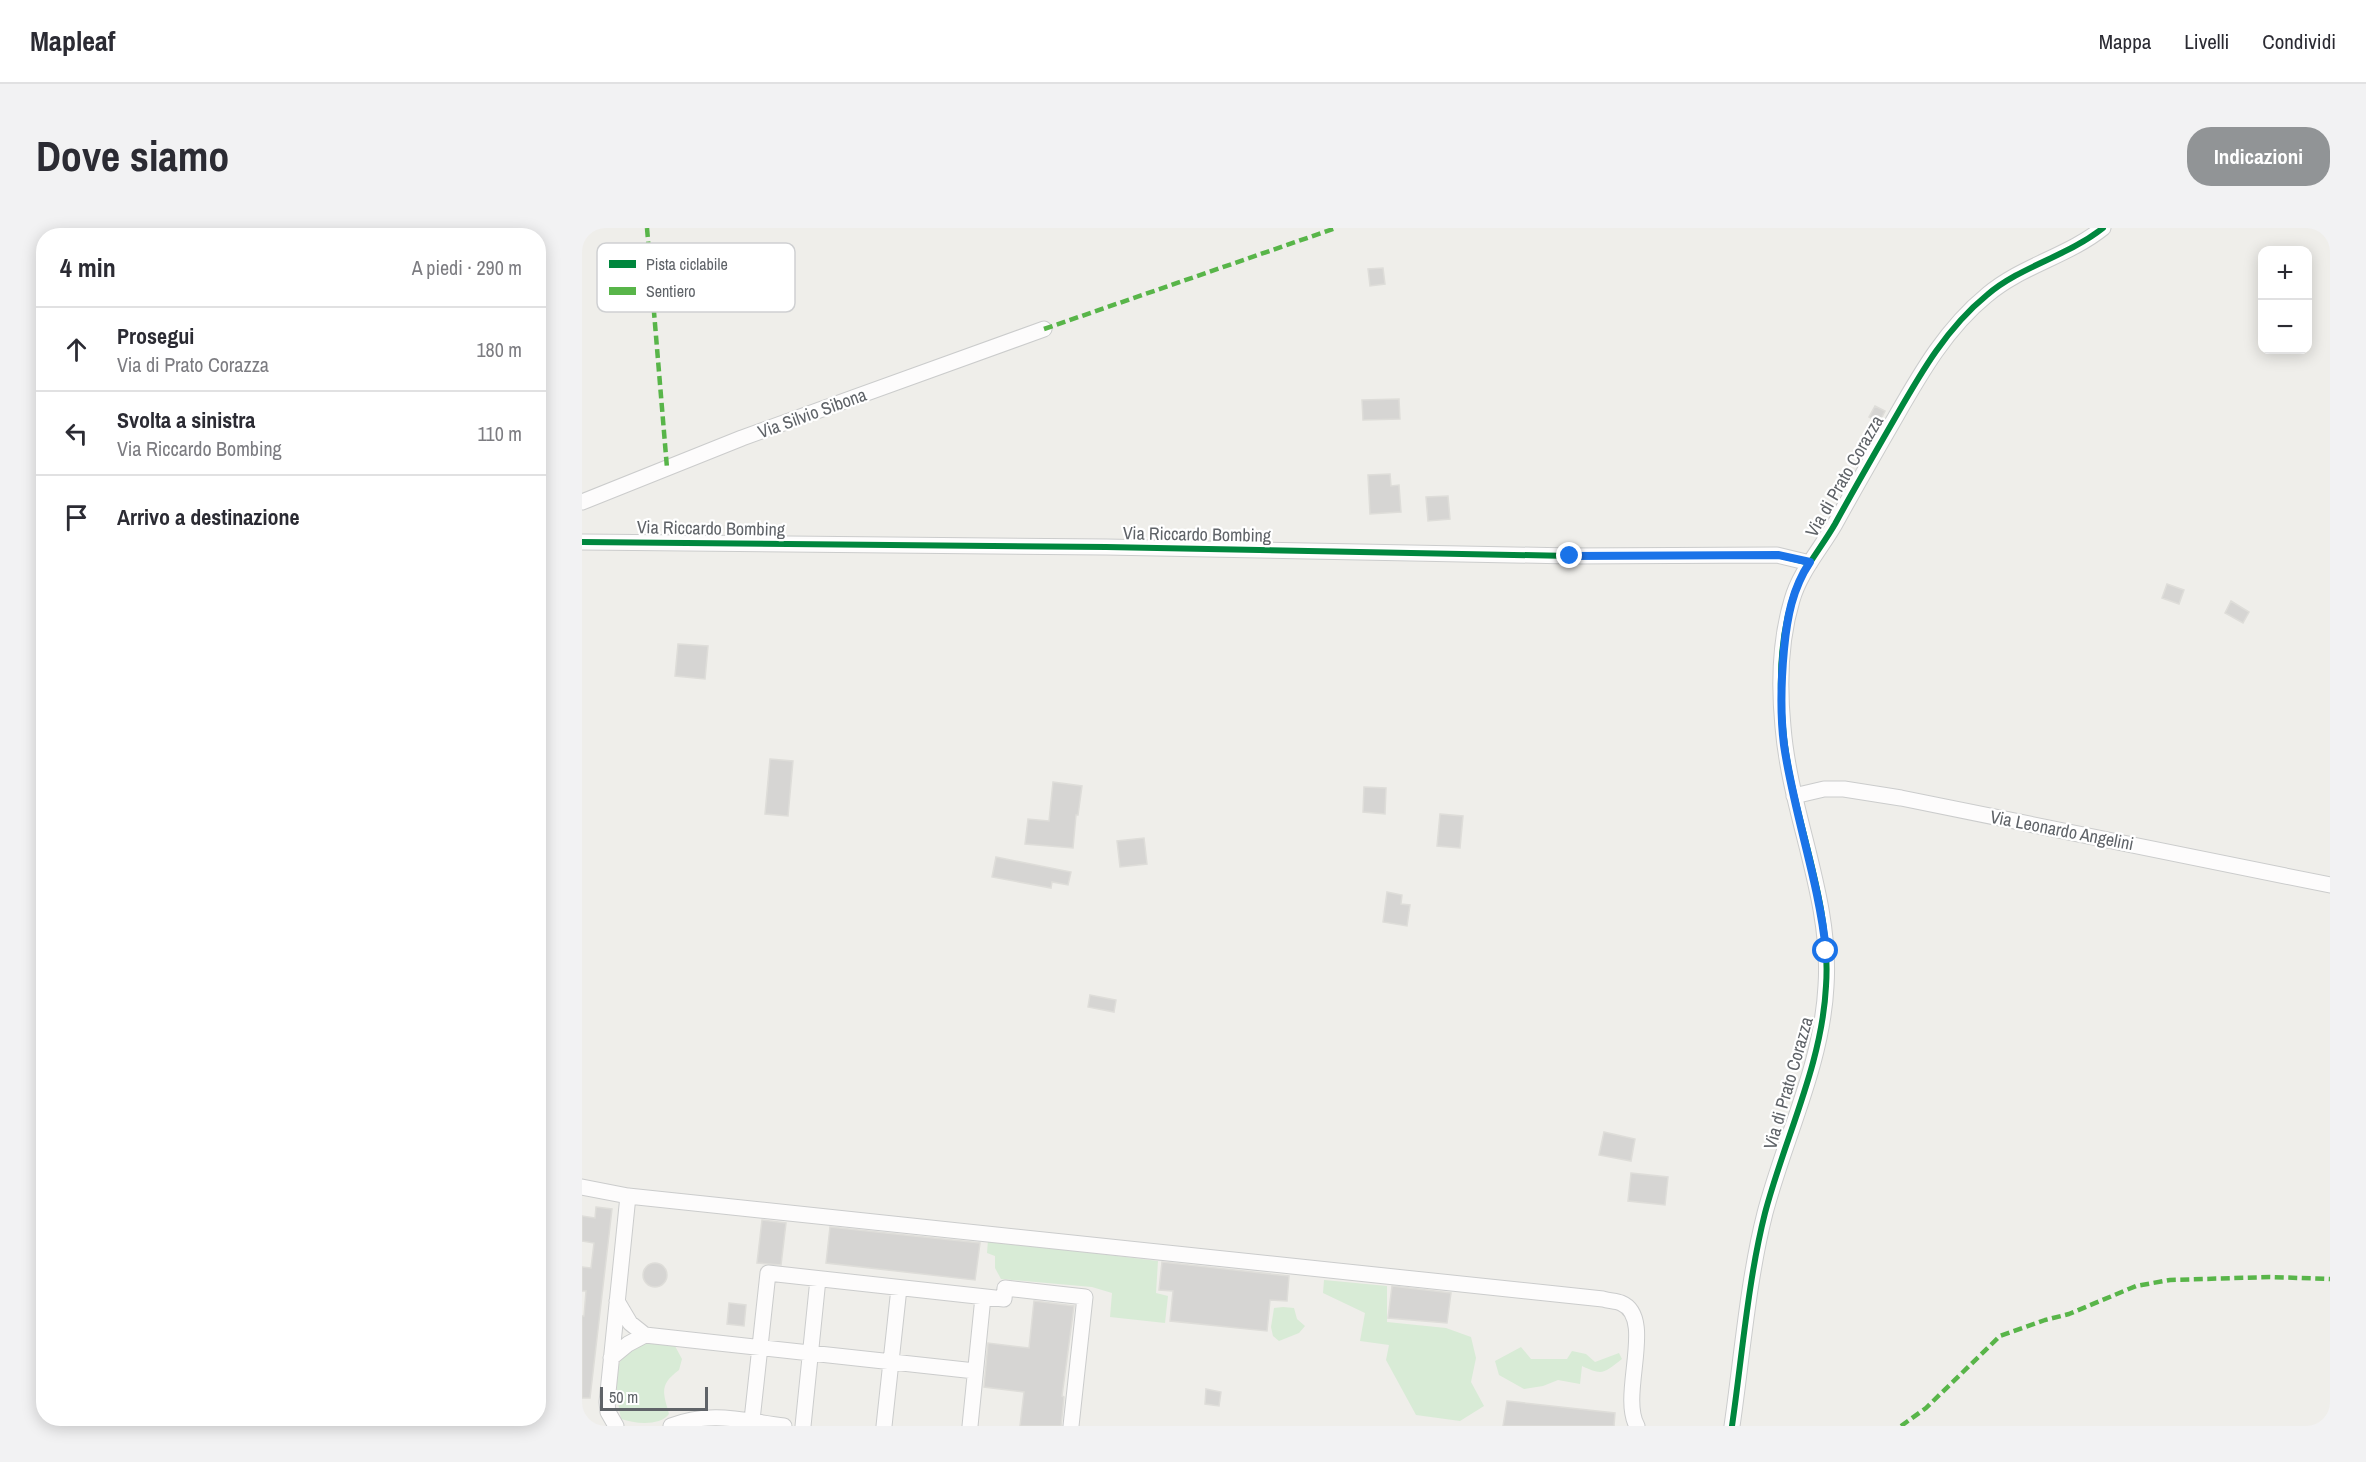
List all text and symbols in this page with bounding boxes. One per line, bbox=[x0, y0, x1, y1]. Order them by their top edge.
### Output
text: Mapleaf bbox=[30, 22, 115, 60]
text: Mappa bbox=[2099, 27, 2151, 56]
text: Livelli bbox=[2184, 27, 2229, 56]
text: Condividi bbox=[2262, 27, 2336, 56]
button: Indicazioni bbox=[2187, 127, 2330, 186]
text: Dove siamo bbox=[36, 128, 229, 184]
legend bbox=[597, 243, 795, 312]
map controls bbox=[2258, 246, 2312, 354]
button: + bbox=[2258, 246, 2312, 300]
text: 4 min bbox=[60, 250, 116, 285]
text: Pista ciclabile bbox=[646, 253, 728, 275]
text: A piedi · 290 m bbox=[412, 254, 522, 281]
text: Sentiero bbox=[646, 280, 696, 302]
button: − bbox=[2258, 300, 2312, 354]
text: Prosegui bbox=[117, 321, 194, 351]
icon: ahead bbox=[60, 333, 93, 366]
text: 180 m bbox=[476, 336, 522, 363]
text: Via di Prato Corazza bbox=[117, 351, 269, 378]
street label: Via Silvio Sibona bbox=[754, 382, 870, 444]
text: Svolta a sinistra bbox=[117, 405, 255, 435]
street label: Via di Prato Corazza bbox=[1799, 411, 1889, 541]
icon: left bbox=[60, 417, 93, 450]
text: 110 m bbox=[478, 420, 522, 447]
text: Via Riccardo Bombing bbox=[117, 435, 282, 462]
icon: arrive bbox=[60, 501, 93, 534]
text: Arrivo a destinazione bbox=[117, 502, 299, 532]
street label: Via Riccardo Bombing bbox=[637, 514, 786, 542]
street label: Via Riccardo Bombing bbox=[1123, 520, 1272, 548]
route end bbox=[1556, 542, 1582, 568]
street label: Via Leonardo Angelini bbox=[1988, 804, 2136, 856]
route start bbox=[1812, 937, 1838, 963]
street label: Via di Prato Corazza bbox=[1757, 1014, 1819, 1152]
scale bar bbox=[600, 1384, 708, 1412]
text: 50 m bbox=[609, 1386, 638, 1408]

